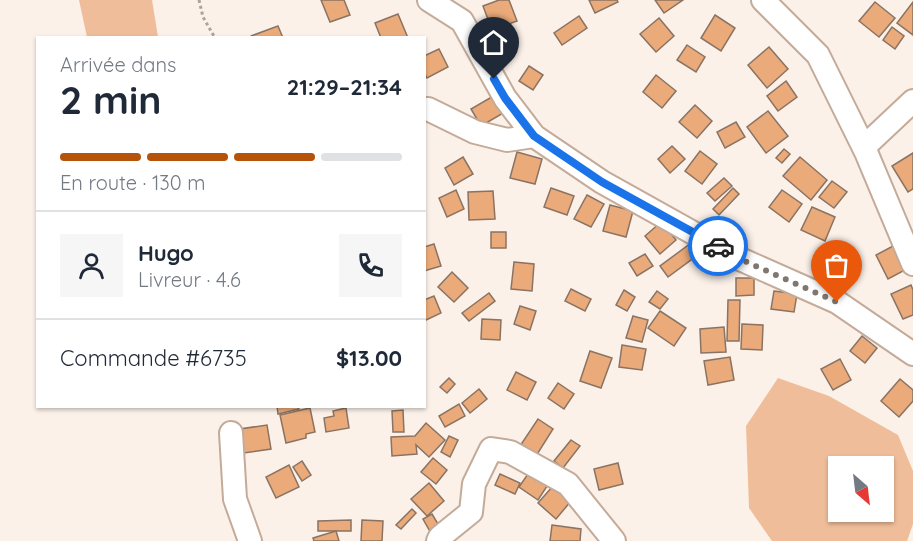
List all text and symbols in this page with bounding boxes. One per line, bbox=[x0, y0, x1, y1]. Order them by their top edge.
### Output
pin bbox=[468, 17, 519, 79]
icon: home bbox=[477, 26, 510, 59]
text: Arrivée dans bbox=[60, 52, 176, 77]
text: 21:29–21:34 bbox=[287, 73, 402, 101]
text: 2 min bbox=[60, 75, 162, 124]
text: En route · 130 m bbox=[60, 170, 205, 195]
courier bbox=[688, 216, 748, 276]
icon: car bbox=[702, 230, 735, 263]
button: person bbox=[60, 234, 123, 297]
button: phone bbox=[339, 234, 402, 297]
text: Hugo bbox=[138, 239, 194, 267]
pin bbox=[811, 240, 862, 302]
icon: bag bbox=[820, 249, 853, 282]
text: Livreur · 4.6 bbox=[138, 267, 241, 292]
text: Commande #6735 bbox=[60, 344, 247, 372]
text: $13.00 bbox=[336, 344, 402, 372]
north arrow bbox=[828, 456, 894, 522]
map controls bbox=[828, 456, 894, 522]

